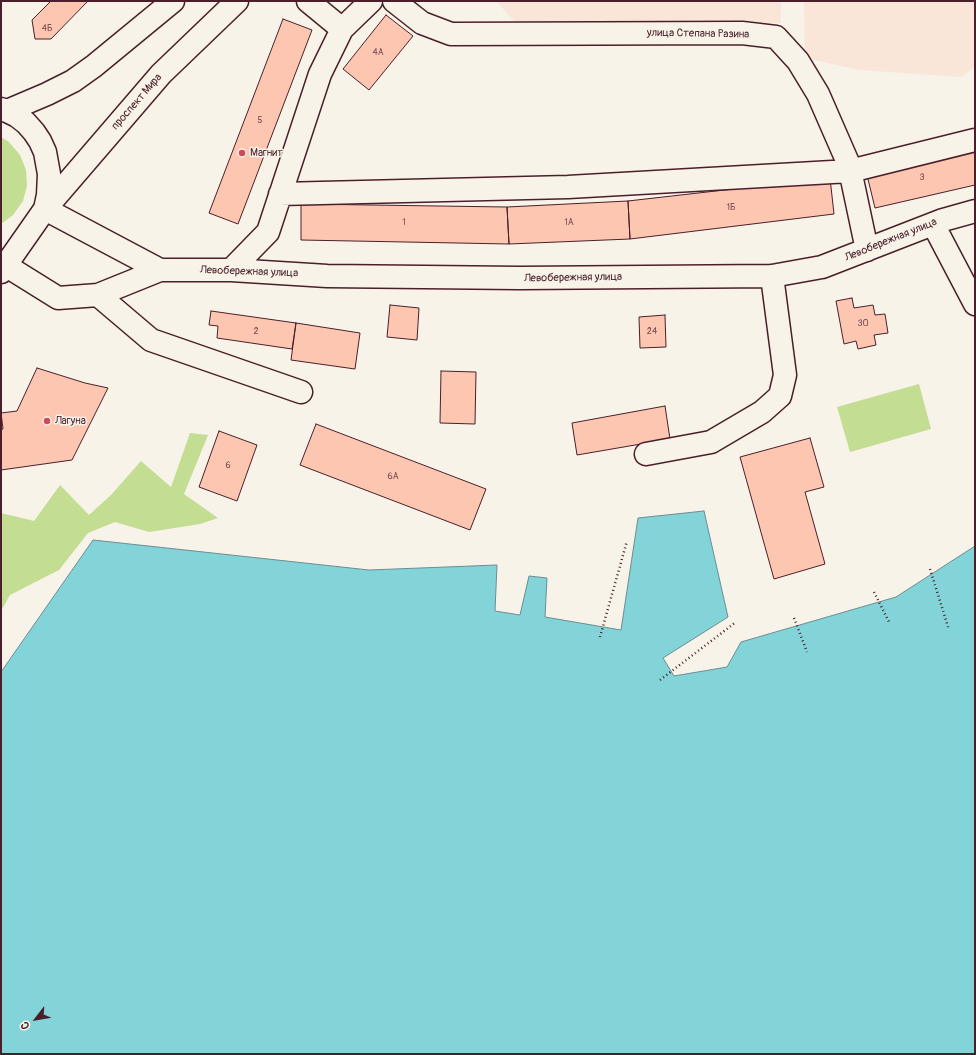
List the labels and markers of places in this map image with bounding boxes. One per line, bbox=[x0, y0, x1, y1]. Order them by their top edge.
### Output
place label: Магнит bbox=[250, 146, 283, 160]
marker: Магнит bbox=[237, 148, 247, 158]
place label: Лагуна bbox=[55, 414, 86, 428]
marker: Лагуна bbox=[42, 416, 52, 426]

